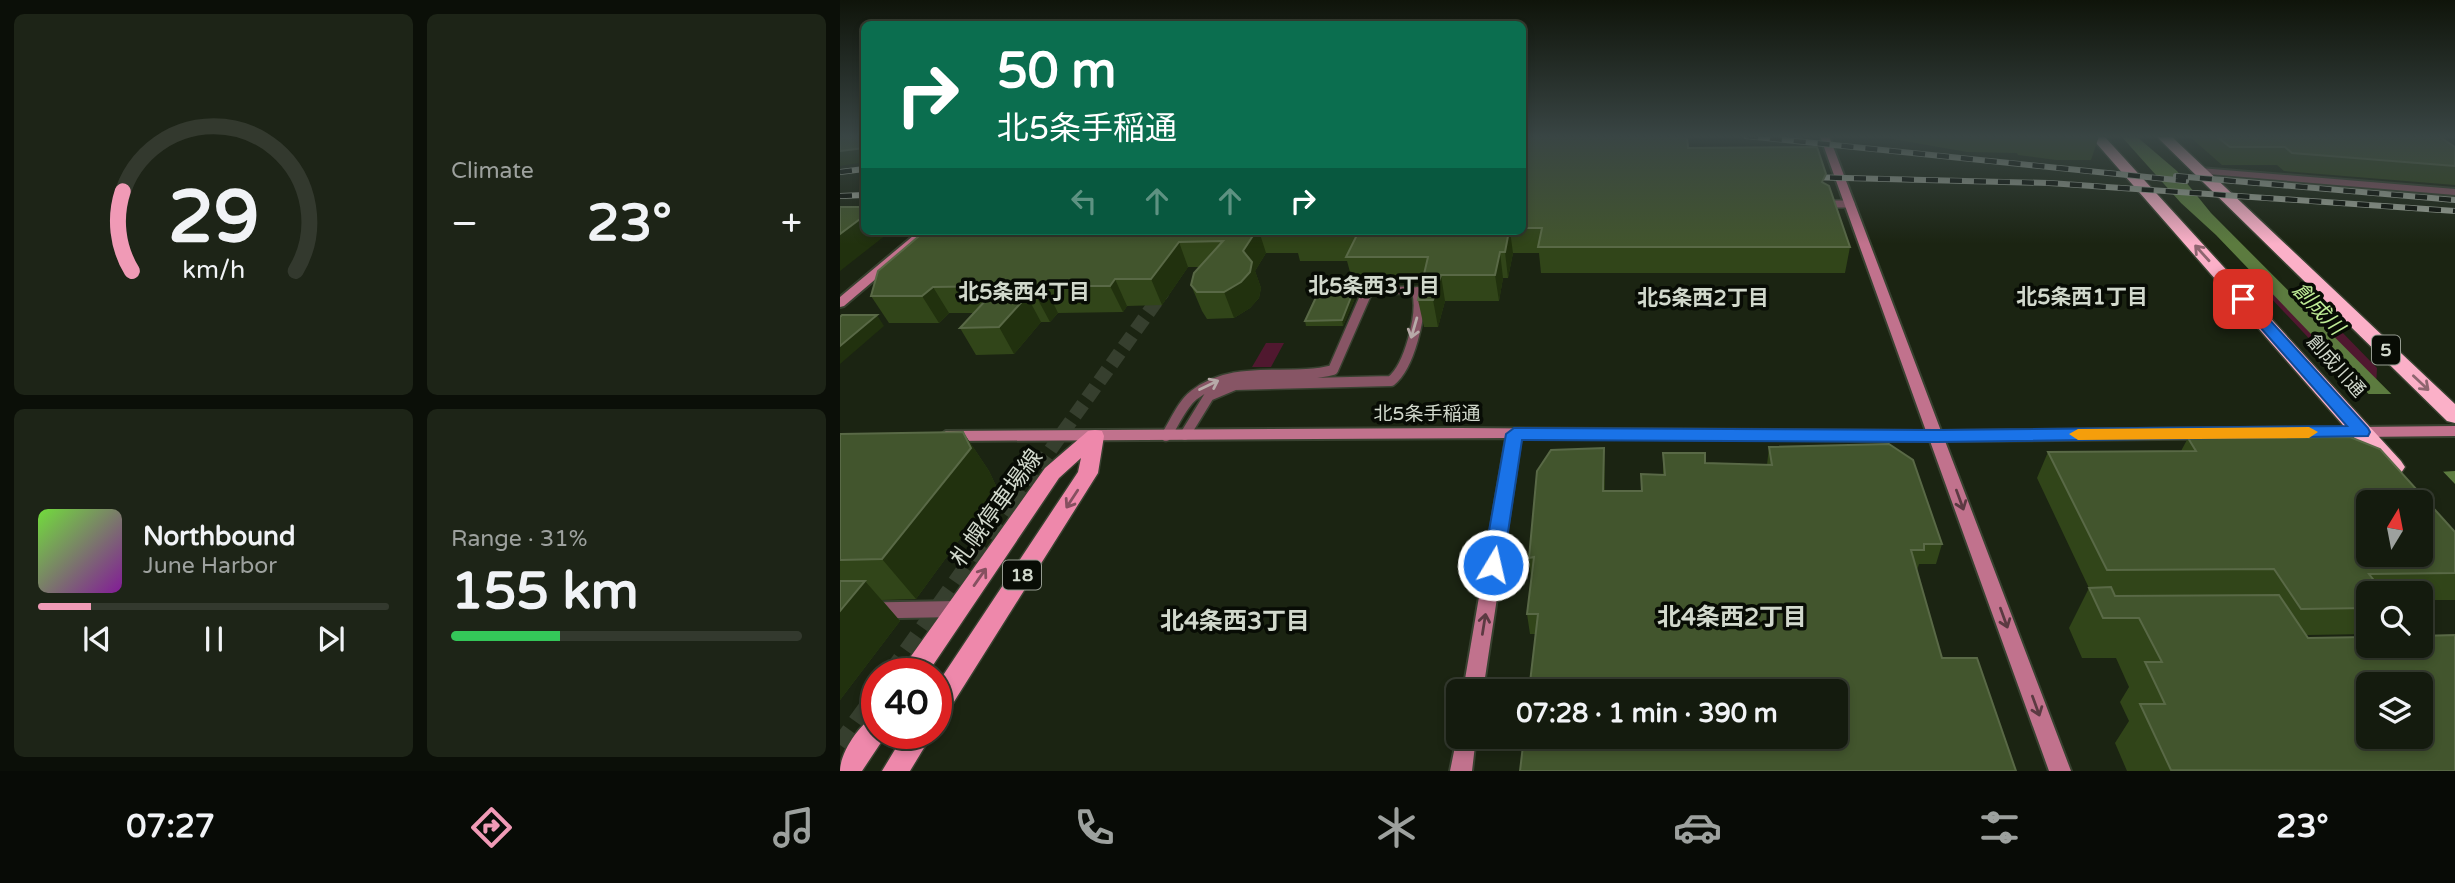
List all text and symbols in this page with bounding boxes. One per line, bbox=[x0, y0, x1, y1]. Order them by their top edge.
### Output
text: 50 m bbox=[997, 42, 1116, 101]
icon: right bbox=[882, 49, 973, 140]
text: 北5条手稲通 bbox=[997, 110, 1177, 148]
text: Climate bbox=[451, 157, 534, 185]
text: 29 bbox=[168, 174, 259, 262]
icon: left bbox=[1065, 182, 1103, 220]
icon: ahead bbox=[1138, 182, 1176, 220]
icon: ahead bbox=[1211, 182, 1249, 220]
icon: right bbox=[1284, 182, 1322, 220]
text: 23° bbox=[587, 192, 672, 255]
text: − bbox=[451, 201, 478, 247]
text: + bbox=[781, 201, 802, 247]
one-way arrow bbox=[2194, 244, 2210, 262]
text: km/h bbox=[182, 254, 245, 284]
pin bbox=[2213, 269, 2273, 329]
district label: 北5条西3丁目 bbox=[1308, 274, 1440, 299]
water label: 創成川 bbox=[2287, 278, 2350, 342]
district label: 北5条西4丁目 bbox=[958, 280, 1090, 305]
icon: arrive bbox=[2224, 280, 2262, 318]
district label: 北5条西1丁目 bbox=[2016, 285, 2148, 310]
district label: 北5条西2丁目 bbox=[1637, 286, 1769, 311]
one-way arrow bbox=[1407, 317, 1420, 339]
street label: 創成川通 bbox=[2302, 330, 2370, 402]
road number: 5 bbox=[2372, 336, 2400, 364]
one-way arrow bbox=[2412, 374, 2429, 391]
one-way arrow bbox=[1198, 378, 1219, 392]
street label: 北5条手稲通 bbox=[1374, 403, 1480, 425]
street label: 札幌停車場線 bbox=[945, 444, 1049, 572]
one-way arrow bbox=[1064, 488, 1078, 508]
one-way arrow bbox=[1955, 489, 1968, 511]
north arrow bbox=[2356, 490, 2432, 567]
map controls bbox=[2356, 490, 2433, 749]
text: Northbound bbox=[143, 521, 295, 552]
text: Range · 31% bbox=[451, 525, 587, 553]
position arrow bbox=[1456, 528, 1530, 602]
text: June Harbor bbox=[143, 552, 277, 580]
text: 155 km bbox=[451, 560, 639, 623]
road number: 18 bbox=[1003, 560, 1041, 590]
one-way arrow bbox=[973, 568, 987, 587]
button: search bbox=[2356, 581, 2433, 658]
district label: 北4条西2丁目 bbox=[1657, 603, 1807, 632]
one-way arrow bbox=[1999, 606, 2011, 628]
district label: 北4条西3丁目 bbox=[1160, 607, 1310, 636]
one-way arrow bbox=[1478, 613, 1491, 636]
icon: previous bbox=[78, 620, 116, 658]
icon: pause bbox=[195, 620, 233, 658]
icon: next bbox=[312, 620, 350, 658]
speed limit sign: 40 bbox=[861, 658, 952, 749]
button: layers bbox=[2356, 672, 2433, 749]
one-way arrow bbox=[2031, 694, 2043, 716]
text: 07:28 · 1 min · 390 m bbox=[1516, 698, 1778, 729]
icon: directions bbox=[467, 803, 516, 852]
icon: music bbox=[769, 803, 818, 852]
icon: phone bbox=[1070, 803, 1119, 852]
icon: climate bbox=[1372, 803, 1421, 852]
icon: car bbox=[1673, 803, 1722, 852]
icon: filters bbox=[1975, 803, 2024, 852]
text: 07:27 bbox=[126, 808, 215, 846]
text: 23° bbox=[2276, 808, 2329, 846]

